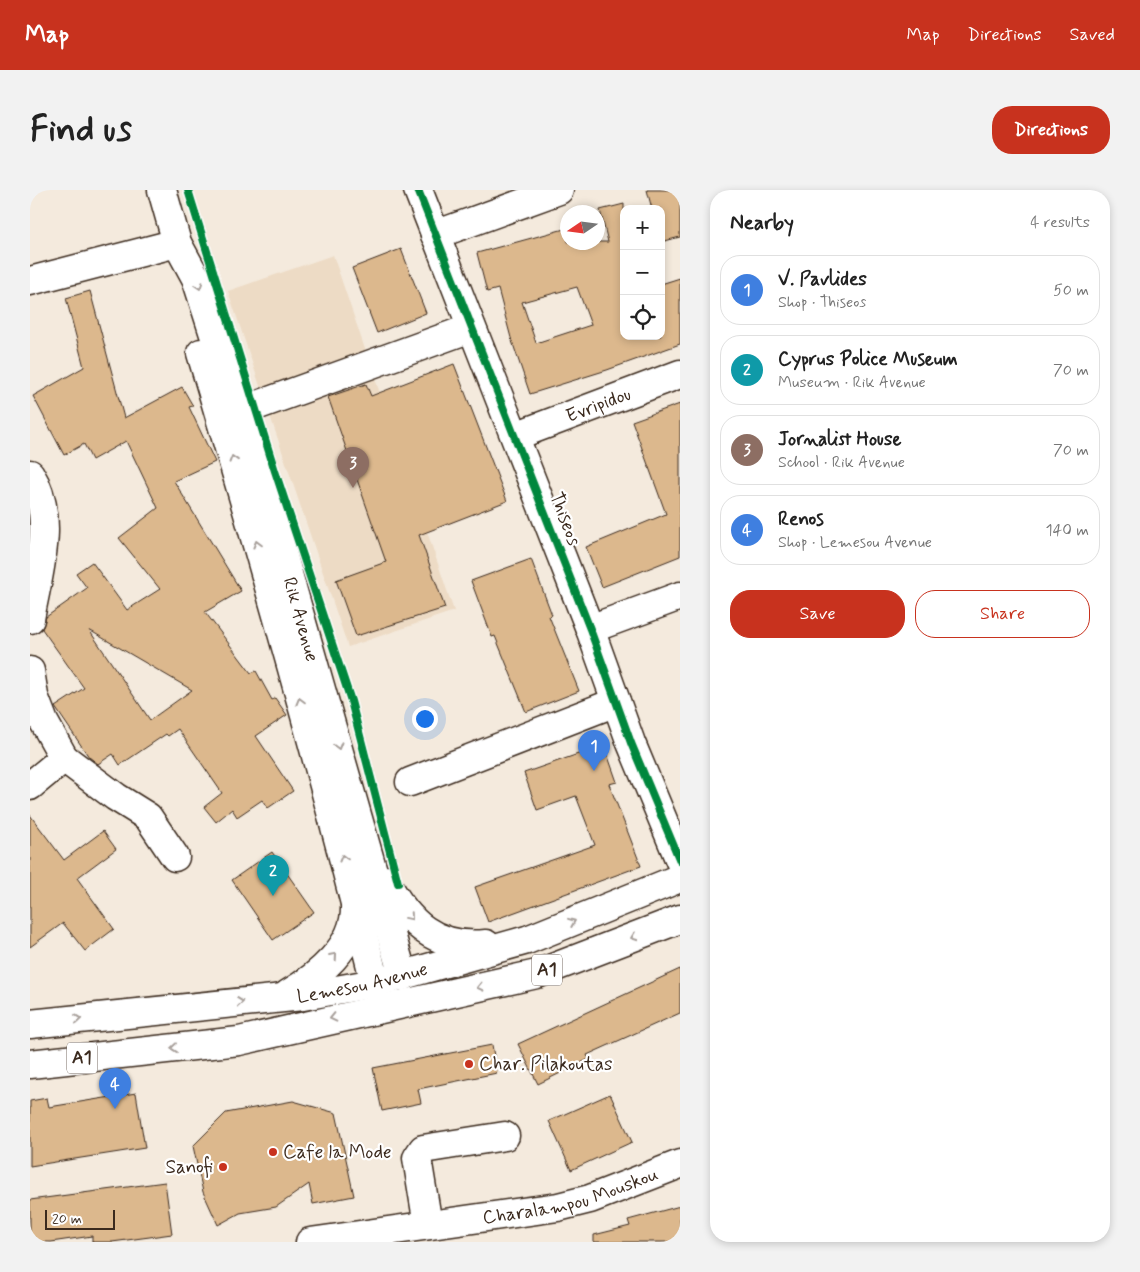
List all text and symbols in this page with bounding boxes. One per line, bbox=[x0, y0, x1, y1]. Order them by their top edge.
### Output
text: Map bbox=[25, 20, 69, 51]
text: Map bbox=[907, 23, 940, 47]
text: Directions bbox=[968, 23, 1042, 47]
text: Saved bbox=[1070, 23, 1115, 47]
button: Directions bbox=[992, 106, 1110, 154]
text: Find us bbox=[30, 107, 132, 153]
north arrow bbox=[560, 205, 605, 250]
map controls bbox=[620, 205, 665, 340]
button: + bbox=[620, 205, 665, 250]
text: Nearby bbox=[730, 209, 794, 237]
text: 4 results bbox=[1030, 212, 1090, 233]
button: − bbox=[620, 250, 665, 295]
text: V. Pavlides bbox=[778, 267, 867, 292]
text: 1 bbox=[743, 280, 751, 301]
text: 50 m bbox=[1053, 280, 1089, 301]
one-way arrow bbox=[193, 282, 203, 290]
text: Shop · Thiseos bbox=[778, 292, 866, 313]
button: locate bbox=[620, 295, 665, 340]
text: Cyprus Police Museum bbox=[778, 347, 958, 372]
text: 2 bbox=[743, 360, 751, 381]
text: 70 m bbox=[1053, 360, 1089, 381]
text: Museum · Rik Avenue bbox=[778, 372, 926, 393]
street label: Evripidou bbox=[562, 381, 634, 428]
text: Jornalist House bbox=[778, 427, 901, 452]
text: 3 bbox=[743, 440, 751, 461]
text: 70 m bbox=[1053, 440, 1089, 461]
pin: 3 bbox=[337, 447, 369, 488]
text: School · Rik Avenue bbox=[778, 452, 905, 473]
one-way arrow bbox=[228, 455, 238, 464]
street label: Thiseos bbox=[543, 489, 587, 550]
text: Renos bbox=[778, 507, 824, 532]
text: 4 bbox=[742, 520, 752, 541]
text: 140 m bbox=[1045, 520, 1089, 541]
text: Shop · Lemesou Avenue bbox=[778, 532, 932, 553]
one-way arrow bbox=[253, 541, 263, 549]
street label: Rik Avenue bbox=[277, 574, 325, 664]
button: Save bbox=[730, 590, 905, 638]
button: Share bbox=[915, 590, 1090, 638]
one-way arrow bbox=[295, 697, 306, 705]
your location bbox=[412, 706, 438, 732]
pin: 1 bbox=[578, 730, 610, 771]
one-way arrow bbox=[333, 741, 343, 749]
one-way arrow bbox=[339, 854, 349, 862]
pin: 2 bbox=[257, 855, 289, 896]
one-way arrow bbox=[404, 911, 413, 920]
one-way arrow bbox=[567, 917, 576, 928]
one-way arrow bbox=[631, 931, 639, 941]
one-way arrow bbox=[328, 953, 337, 962]
road number: A1 bbox=[532, 954, 562, 986]
street label: Lemesou Avenue bbox=[296, 956, 431, 1009]
one-way arrow bbox=[476, 981, 485, 991]
one-way arrow bbox=[236, 997, 244, 1008]
one-way arrow bbox=[329, 1013, 338, 1023]
one-way arrow bbox=[75, 1014, 83, 1025]
road number: A1 bbox=[67, 1042, 97, 1074]
one-way arrow bbox=[170, 1042, 178, 1053]
place label: Char. Pilakoutas bbox=[479, 1052, 612, 1077]
marker: Char. Pilakoutas bbox=[463, 1058, 475, 1070]
pin: 4 bbox=[99, 1068, 131, 1109]
place label: Cafe la Mode bbox=[283, 1140, 392, 1165]
marker: Cafe la Mode bbox=[267, 1146, 279, 1158]
place label: Sanofi bbox=[165, 1155, 213, 1180]
marker: Sanofi bbox=[217, 1161, 229, 1173]
street label: Charalampou Mouskou bbox=[481, 1161, 662, 1230]
scale bar bbox=[45, 1207, 115, 1230]
text: 20 m bbox=[52, 1210, 82, 1228]

